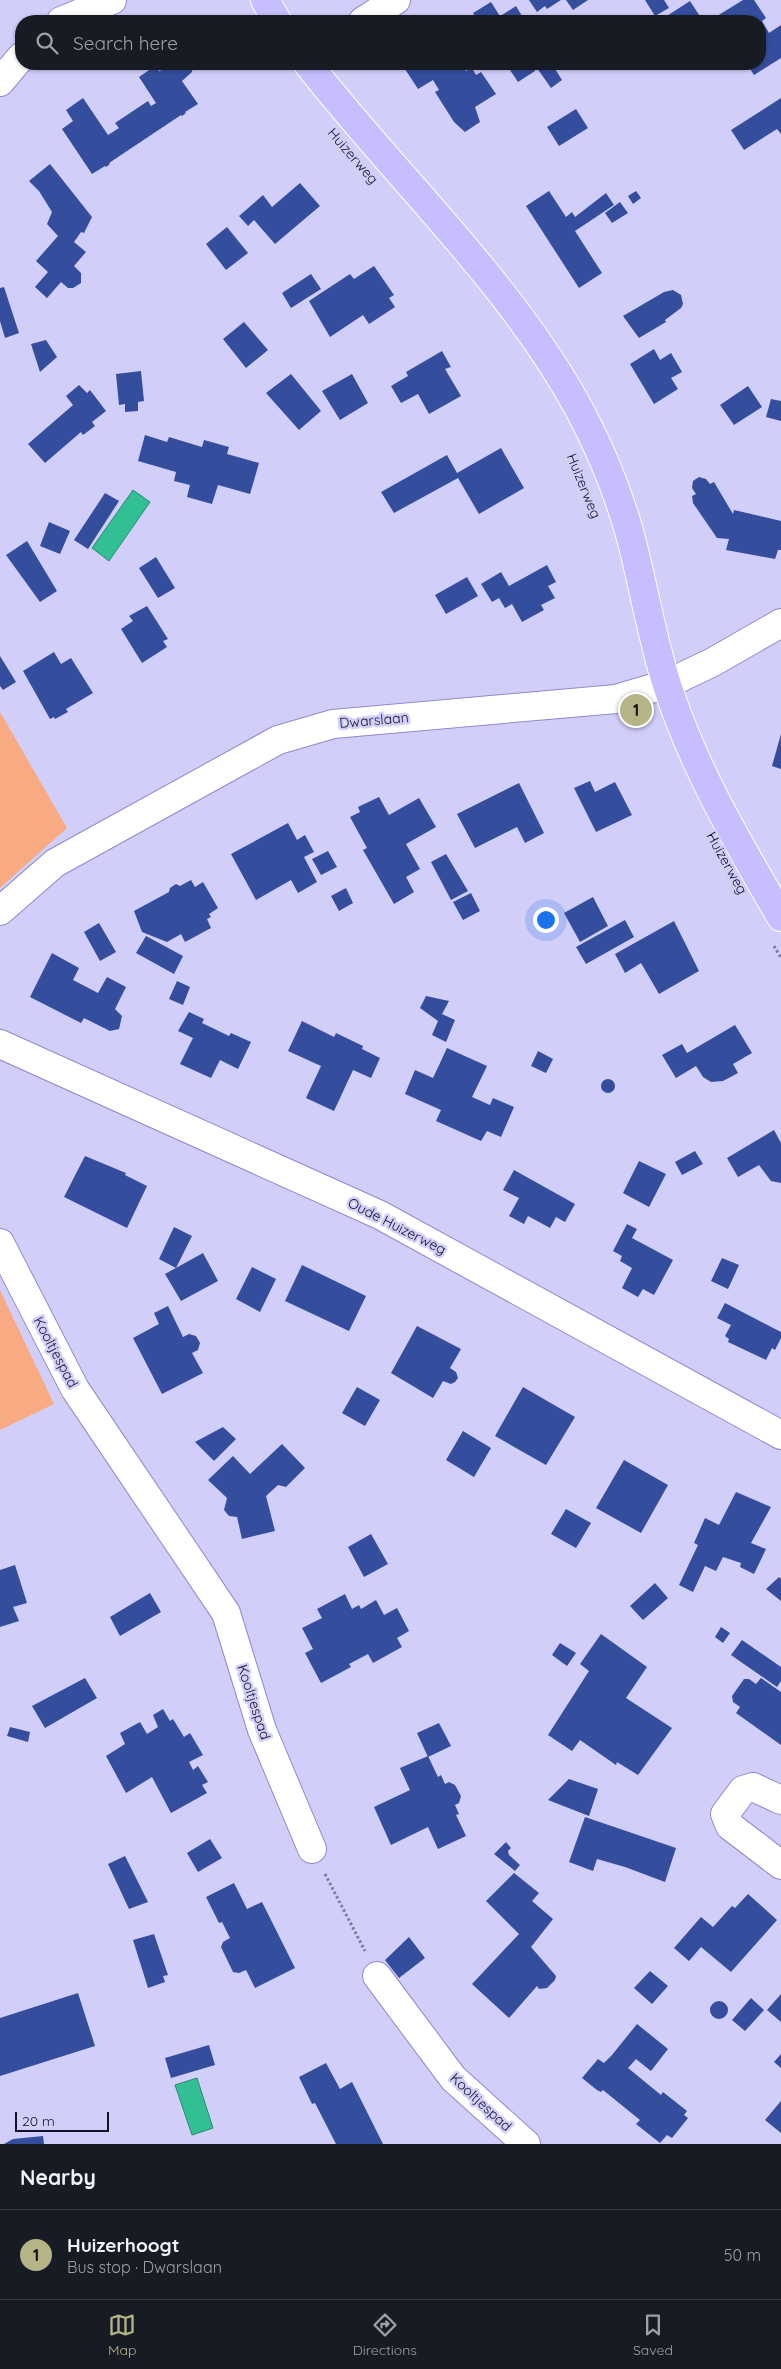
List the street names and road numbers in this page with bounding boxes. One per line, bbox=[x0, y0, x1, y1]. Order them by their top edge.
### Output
street label: Huizerweg bbox=[324, 124, 382, 188]
street label: Huizerweg bbox=[563, 451, 605, 521]
street label: Dwarslaan bbox=[339, 708, 409, 732]
street label: Huizerweg bbox=[702, 829, 752, 897]
street label: Oude Huizerweg bbox=[345, 1194, 449, 1258]
street label: Kooltjespad bbox=[30, 1313, 82, 1391]
street label: Kooltjespad bbox=[233, 1662, 275, 1742]
street label: Kooltjespad bbox=[446, 2069, 516, 2135]

